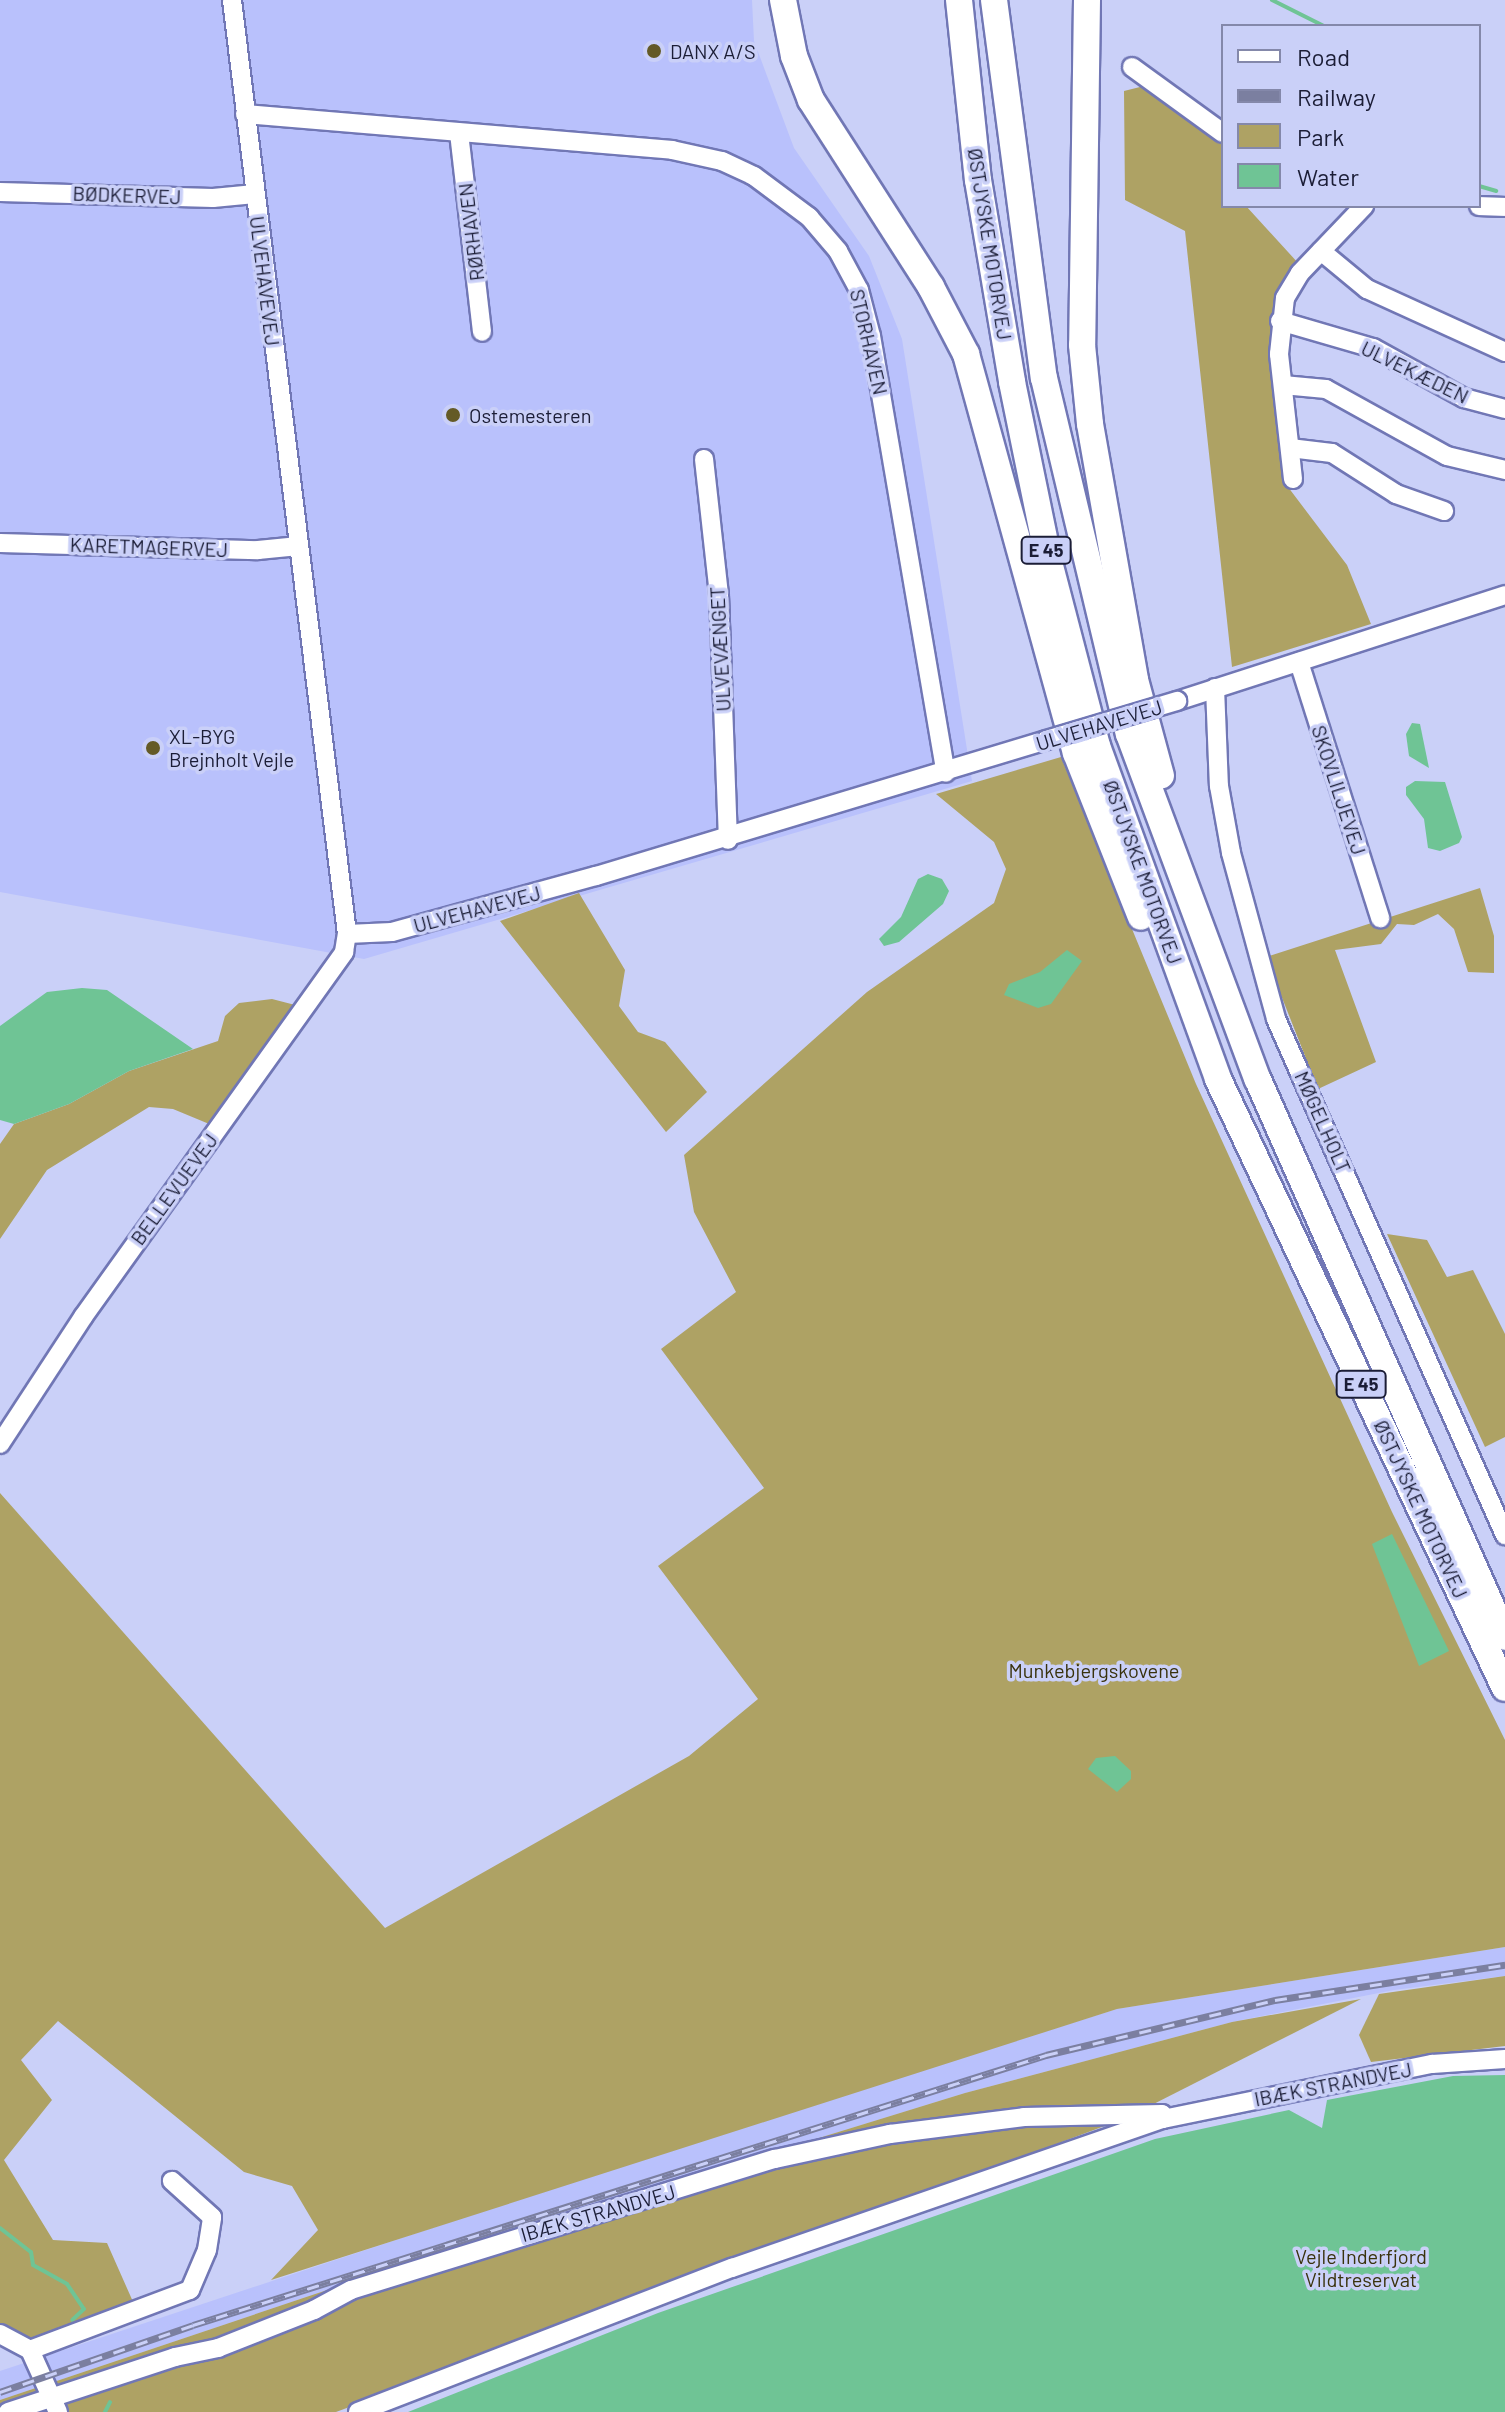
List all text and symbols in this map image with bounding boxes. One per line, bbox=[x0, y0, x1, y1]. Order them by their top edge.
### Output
legend bbox=[1221, 24, 1481, 208]
place label: DANX A/S bbox=[670, 39, 756, 63]
marker: DANX A/S bbox=[645, 42, 663, 60]
text: Road bbox=[1297, 42, 1350, 71]
text: Railway bbox=[1297, 82, 1376, 111]
text: Park bbox=[1297, 122, 1344, 151]
street label: ØSTJYSKE MOTORVEJ bbox=[963, 146, 1017, 342]
text: Water bbox=[1297, 162, 1359, 191]
street label: BØDKERVEJ bbox=[72, 181, 182, 209]
street label: RØRHAVEN bbox=[453, 182, 489, 282]
street label: ULVEHAVEVEJ bbox=[245, 215, 285, 347]
street label: STORHAVEN bbox=[845, 287, 893, 397]
street label: ULVEKÆDEN bbox=[1357, 336, 1473, 408]
place label: Ostemesteren bbox=[469, 403, 591, 427]
marker: Ostemesteren bbox=[444, 406, 462, 424]
street label: KARETMAGERVEJ bbox=[69, 532, 229, 562]
road number: E 45 bbox=[1020, 536, 1072, 564]
street label: ULVEVÆNGET bbox=[705, 586, 735, 712]
street label: ULVEHAVEVEJ bbox=[1033, 694, 1165, 756]
street label: SKOVLILJEVEJ bbox=[1307, 722, 1371, 858]
place label: XL-BYG Brejnholt Vejle bbox=[169, 724, 294, 771]
marker: XL-BYG Brejnholt Vejle bbox=[144, 739, 162, 757]
street label: ØSTJYSKE MOTORVEJ bbox=[1099, 777, 1187, 967]
street label: ULVEHAVEVEJ bbox=[411, 880, 543, 938]
street label: MØGELHOLT bbox=[1290, 1067, 1356, 1177]
street label: BELLEVUEVEJ bbox=[125, 1129, 223, 1249]
road number: E 45 bbox=[1335, 1370, 1387, 1398]
street label: ØSTJYSKE MOTORVEJ bbox=[1369, 1416, 1473, 1602]
park label: Munkebjergskovene bbox=[1008, 1658, 1180, 1682]
street label: IBÆK STRANDVEJ bbox=[1252, 2057, 1414, 2111]
street label: IBÆK STRANDVEJ bbox=[518, 2179, 678, 2247]
park label: Vejle Inderfjord Vildtreservat bbox=[1295, 2244, 1427, 2291]

